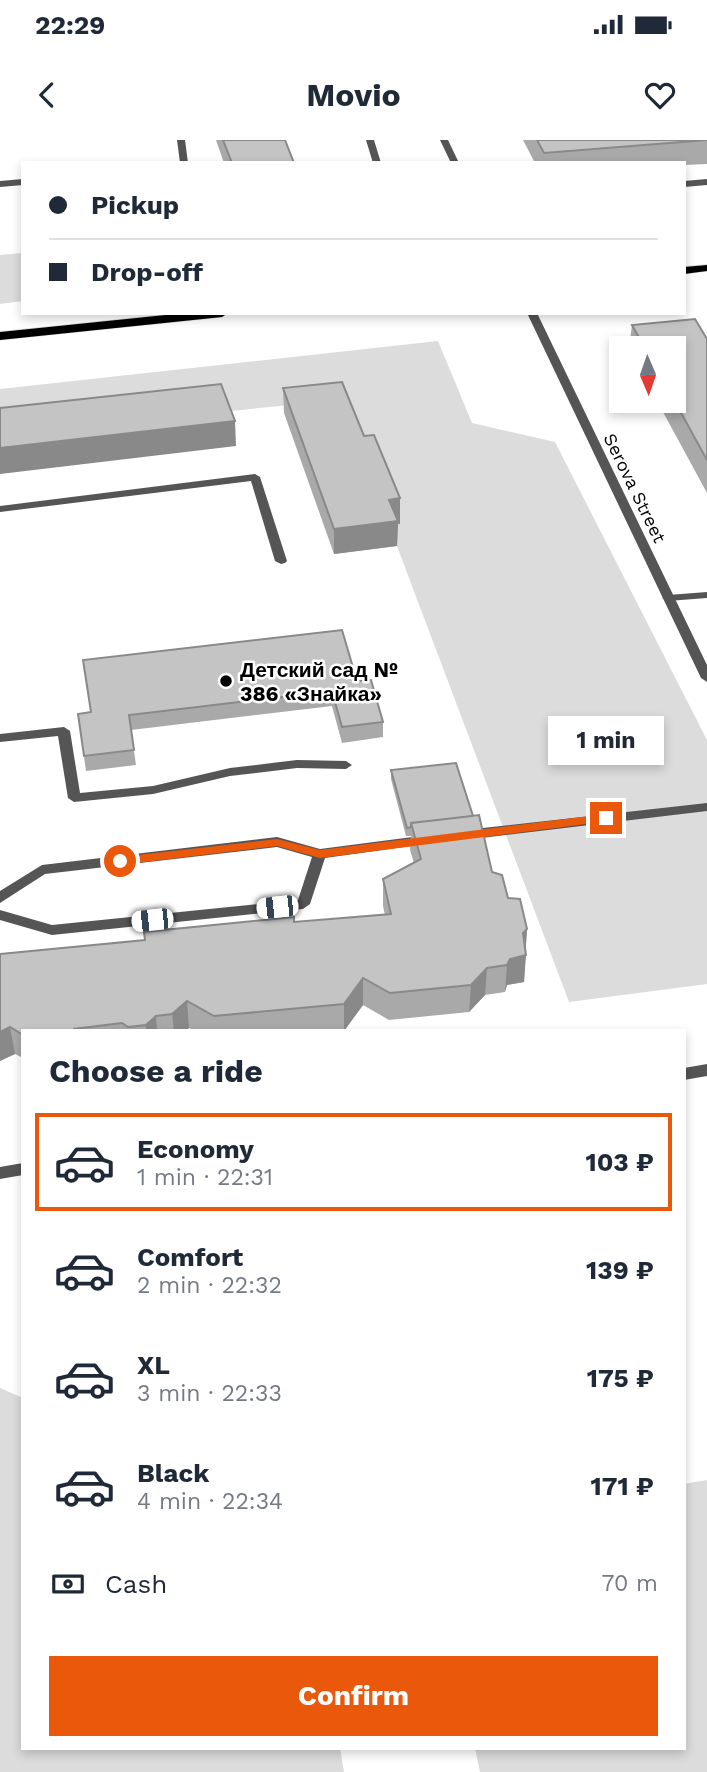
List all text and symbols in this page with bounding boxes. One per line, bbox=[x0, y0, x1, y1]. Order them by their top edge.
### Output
text: 22:29 bbox=[35, 10, 105, 40]
icon: back bbox=[28, 76, 66, 114]
text: Movio bbox=[306, 76, 401, 114]
icon: heart bbox=[641, 76, 679, 114]
text: Pickup bbox=[91, 190, 179, 220]
text: Drop-off bbox=[91, 257, 203, 287]
north arrow bbox=[609, 336, 686, 413]
map controls bbox=[609, 336, 686, 413]
street label: Serova Street bbox=[599, 430, 671, 546]
place label: Детский сад № 386 «Знайка» bbox=[240, 657, 398, 706]
marker: Детский сад № 386 «Знайка» bbox=[218, 673, 234, 689]
callout: 1 min bbox=[548, 716, 664, 766]
text: 1 min bbox=[576, 727, 636, 754]
route end bbox=[590, 802, 622, 834]
route start bbox=[104, 845, 136, 877]
car bbox=[256, 894, 299, 920]
car bbox=[131, 907, 174, 933]
text: Choose a ride bbox=[49, 1052, 263, 1090]
icon: car bbox=[53, 1131, 116, 1194]
text: Economy bbox=[137, 1134, 254, 1164]
text: 103 ₽ bbox=[586, 1147, 654, 1177]
text: 1 min · 22:31 bbox=[137, 1164, 273, 1191]
icon: car bbox=[53, 1239, 116, 1302]
text: Comfort bbox=[137, 1242, 243, 1272]
text: 139 ₽ bbox=[586, 1255, 654, 1285]
text: 2 min · 22:32 bbox=[137, 1272, 282, 1299]
icon: car bbox=[53, 1347, 116, 1410]
text: XL bbox=[137, 1350, 170, 1380]
text: 175 ₽ bbox=[587, 1363, 654, 1393]
text: 3 min · 22:33 bbox=[137, 1380, 282, 1407]
icon: car bbox=[53, 1455, 116, 1518]
text: Black bbox=[137, 1458, 209, 1488]
text: 171 ₽ bbox=[590, 1471, 654, 1501]
text: 4 min · 22:34 bbox=[137, 1488, 283, 1515]
icon: cash bbox=[49, 1565, 87, 1603]
text: Cash bbox=[105, 1569, 167, 1599]
text: 70 m bbox=[601, 1570, 658, 1597]
button: Confirm bbox=[49, 1656, 658, 1736]

